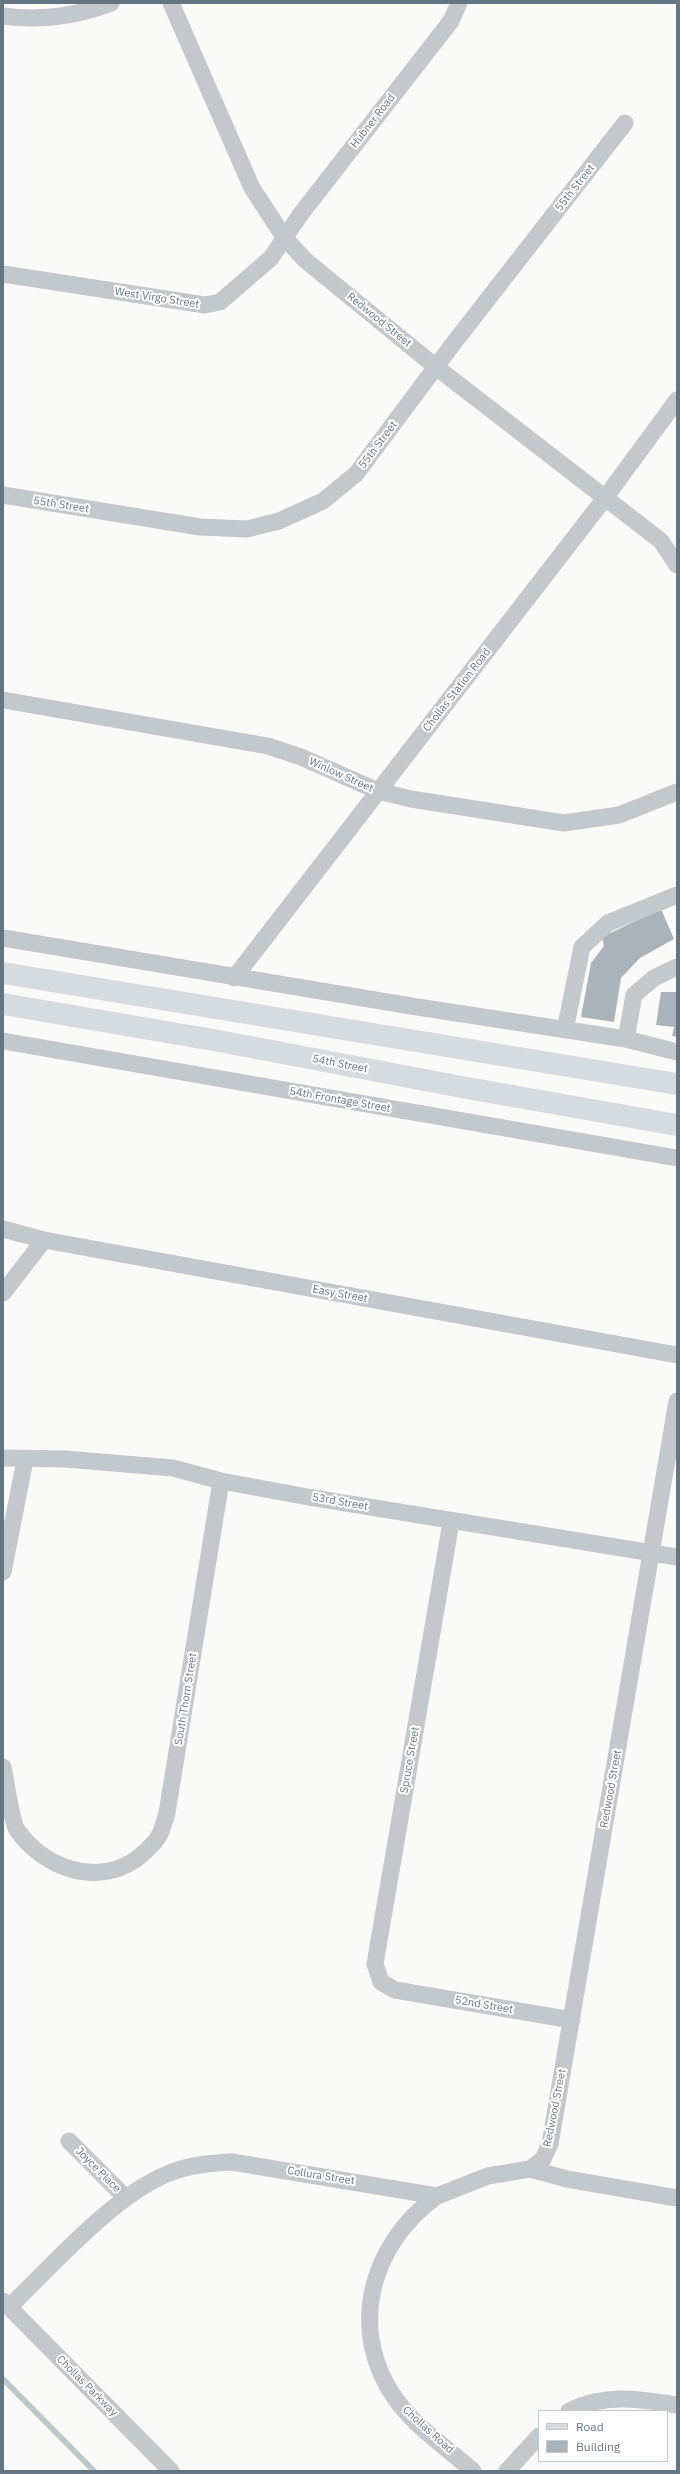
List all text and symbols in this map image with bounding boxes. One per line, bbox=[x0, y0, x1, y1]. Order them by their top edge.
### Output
street label: Hubner Road bbox=[348, 91, 398, 151]
street label: 55th Street bbox=[553, 162, 597, 214]
street label: West Virgo Street bbox=[114, 285, 200, 311]
street label: Redwood Street bbox=[344, 290, 414, 350]
street label: 55th Street bbox=[356, 419, 400, 471]
street label: 55th Street bbox=[32, 494, 90, 516]
street label: Chollas Station Road bbox=[420, 646, 494, 734]
street label: Winlow Street bbox=[307, 755, 375, 795]
street label: 54th Street bbox=[311, 1052, 369, 1076]
street label: 54th Frontage Street bbox=[288, 1085, 392, 1115]
street label: Easy Street bbox=[311, 1283, 369, 1305]
street label: 53rd Street bbox=[311, 1491, 369, 1513]
street label: South Thorn Street bbox=[172, 1652, 200, 1746]
street label: Spruce Street bbox=[398, 1726, 422, 1794]
street label: Redwood Street bbox=[598, 1749, 624, 1829]
street label: 52nd Street bbox=[454, 1993, 514, 2017]
street label: Redwood Street bbox=[541, 2068, 569, 2148]
street label: Joyce Place bbox=[73, 2145, 123, 2195]
street label: Collura Street bbox=[286, 2164, 356, 2188]
street label: Chollas Parkway bbox=[54, 2353, 120, 2419]
street label: Chollas Road bbox=[400, 2404, 456, 2456]
legend bbox=[538, 2410, 668, 2462]
text: Road bbox=[576, 2419, 604, 2434]
text: Building bbox=[576, 2439, 620, 2454]

